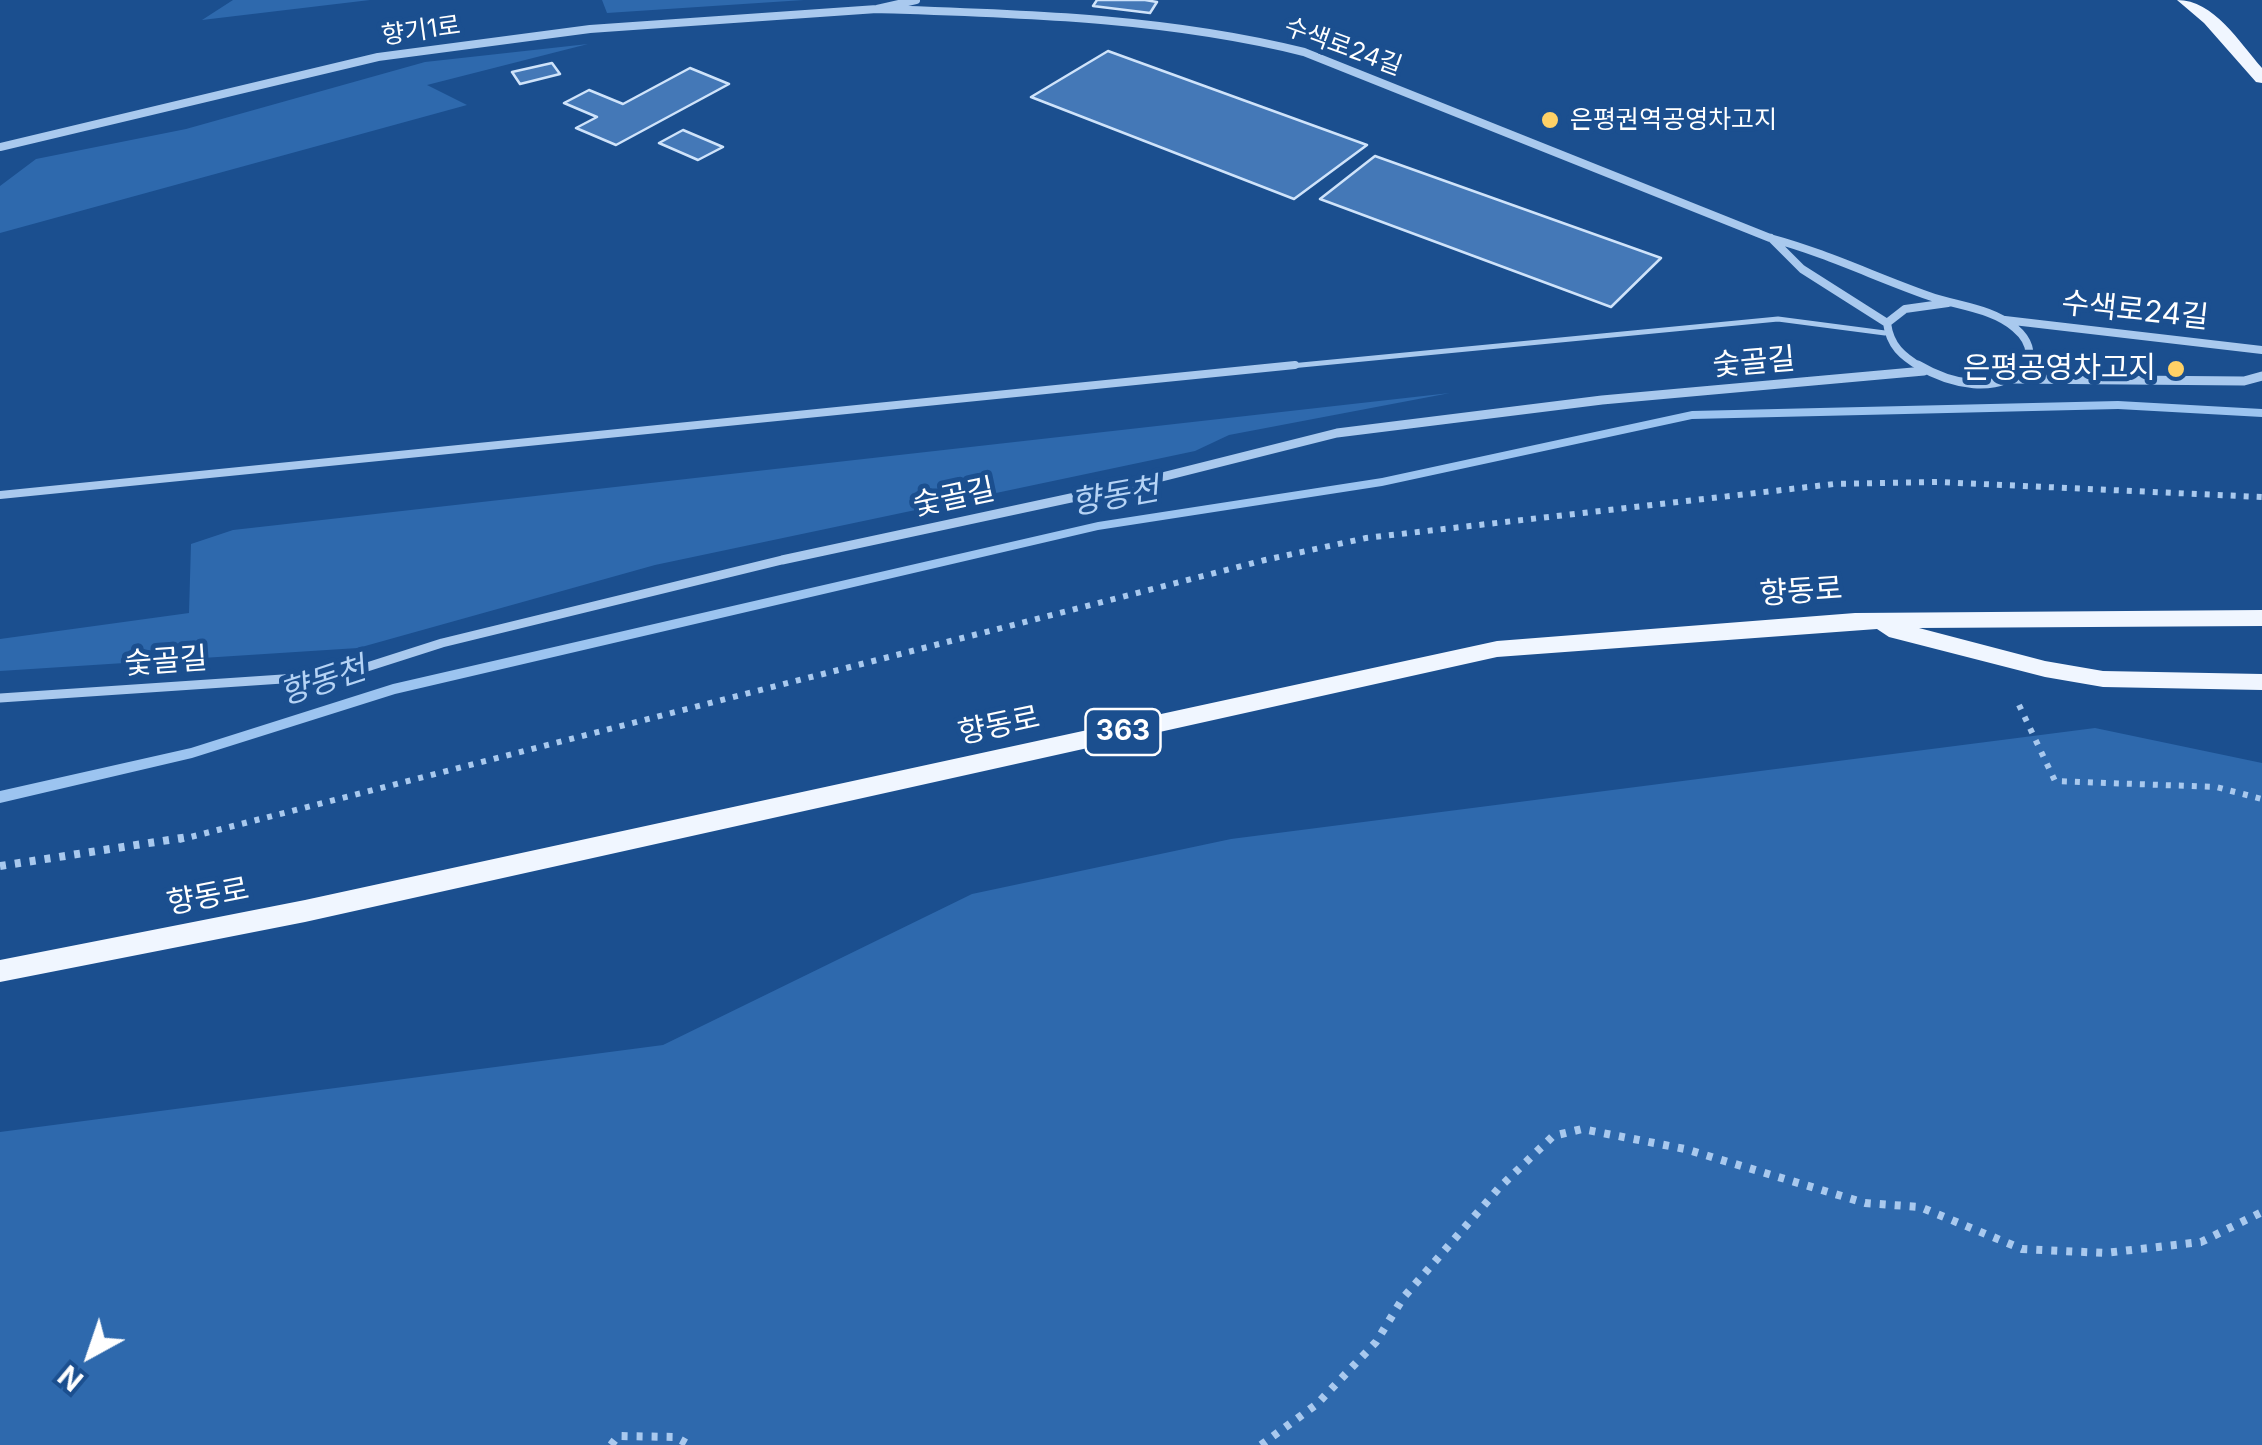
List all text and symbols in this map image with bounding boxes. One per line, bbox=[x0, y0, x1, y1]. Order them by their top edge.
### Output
street label: 향기1로 bbox=[380, 11, 462, 51]
street label: 수색로24길 bbox=[1280, 12, 1406, 82]
place label: 은평권역공영차고지 bbox=[1570, 105, 1777, 135]
marker: 은평권역공영차고지 bbox=[1539, 109, 1561, 131]
street label: 수색로24길 bbox=[2060, 285, 2210, 337]
street label: 숯골길 bbox=[1711, 341, 1797, 385]
place label: 은평공영차고지 bbox=[1963, 351, 2156, 387]
marker: 은평공영차고지 bbox=[2165, 358, 2187, 380]
water label: 향동천 bbox=[1068, 470, 1162, 524]
street label: 숯골길 bbox=[910, 472, 998, 524]
street label: 향동로 bbox=[1758, 571, 1844, 613]
street label: 숯골길 bbox=[123, 641, 209, 683]
water label: 향동천 bbox=[275, 650, 371, 714]
street label: 향동로 bbox=[955, 700, 1043, 752]
road number: 363 bbox=[1086, 709, 1160, 755]
street label: 향동로 bbox=[164, 871, 252, 923]
north arrow bbox=[40, 1305, 140, 1405]
text: N bbox=[52, 1358, 90, 1398]

